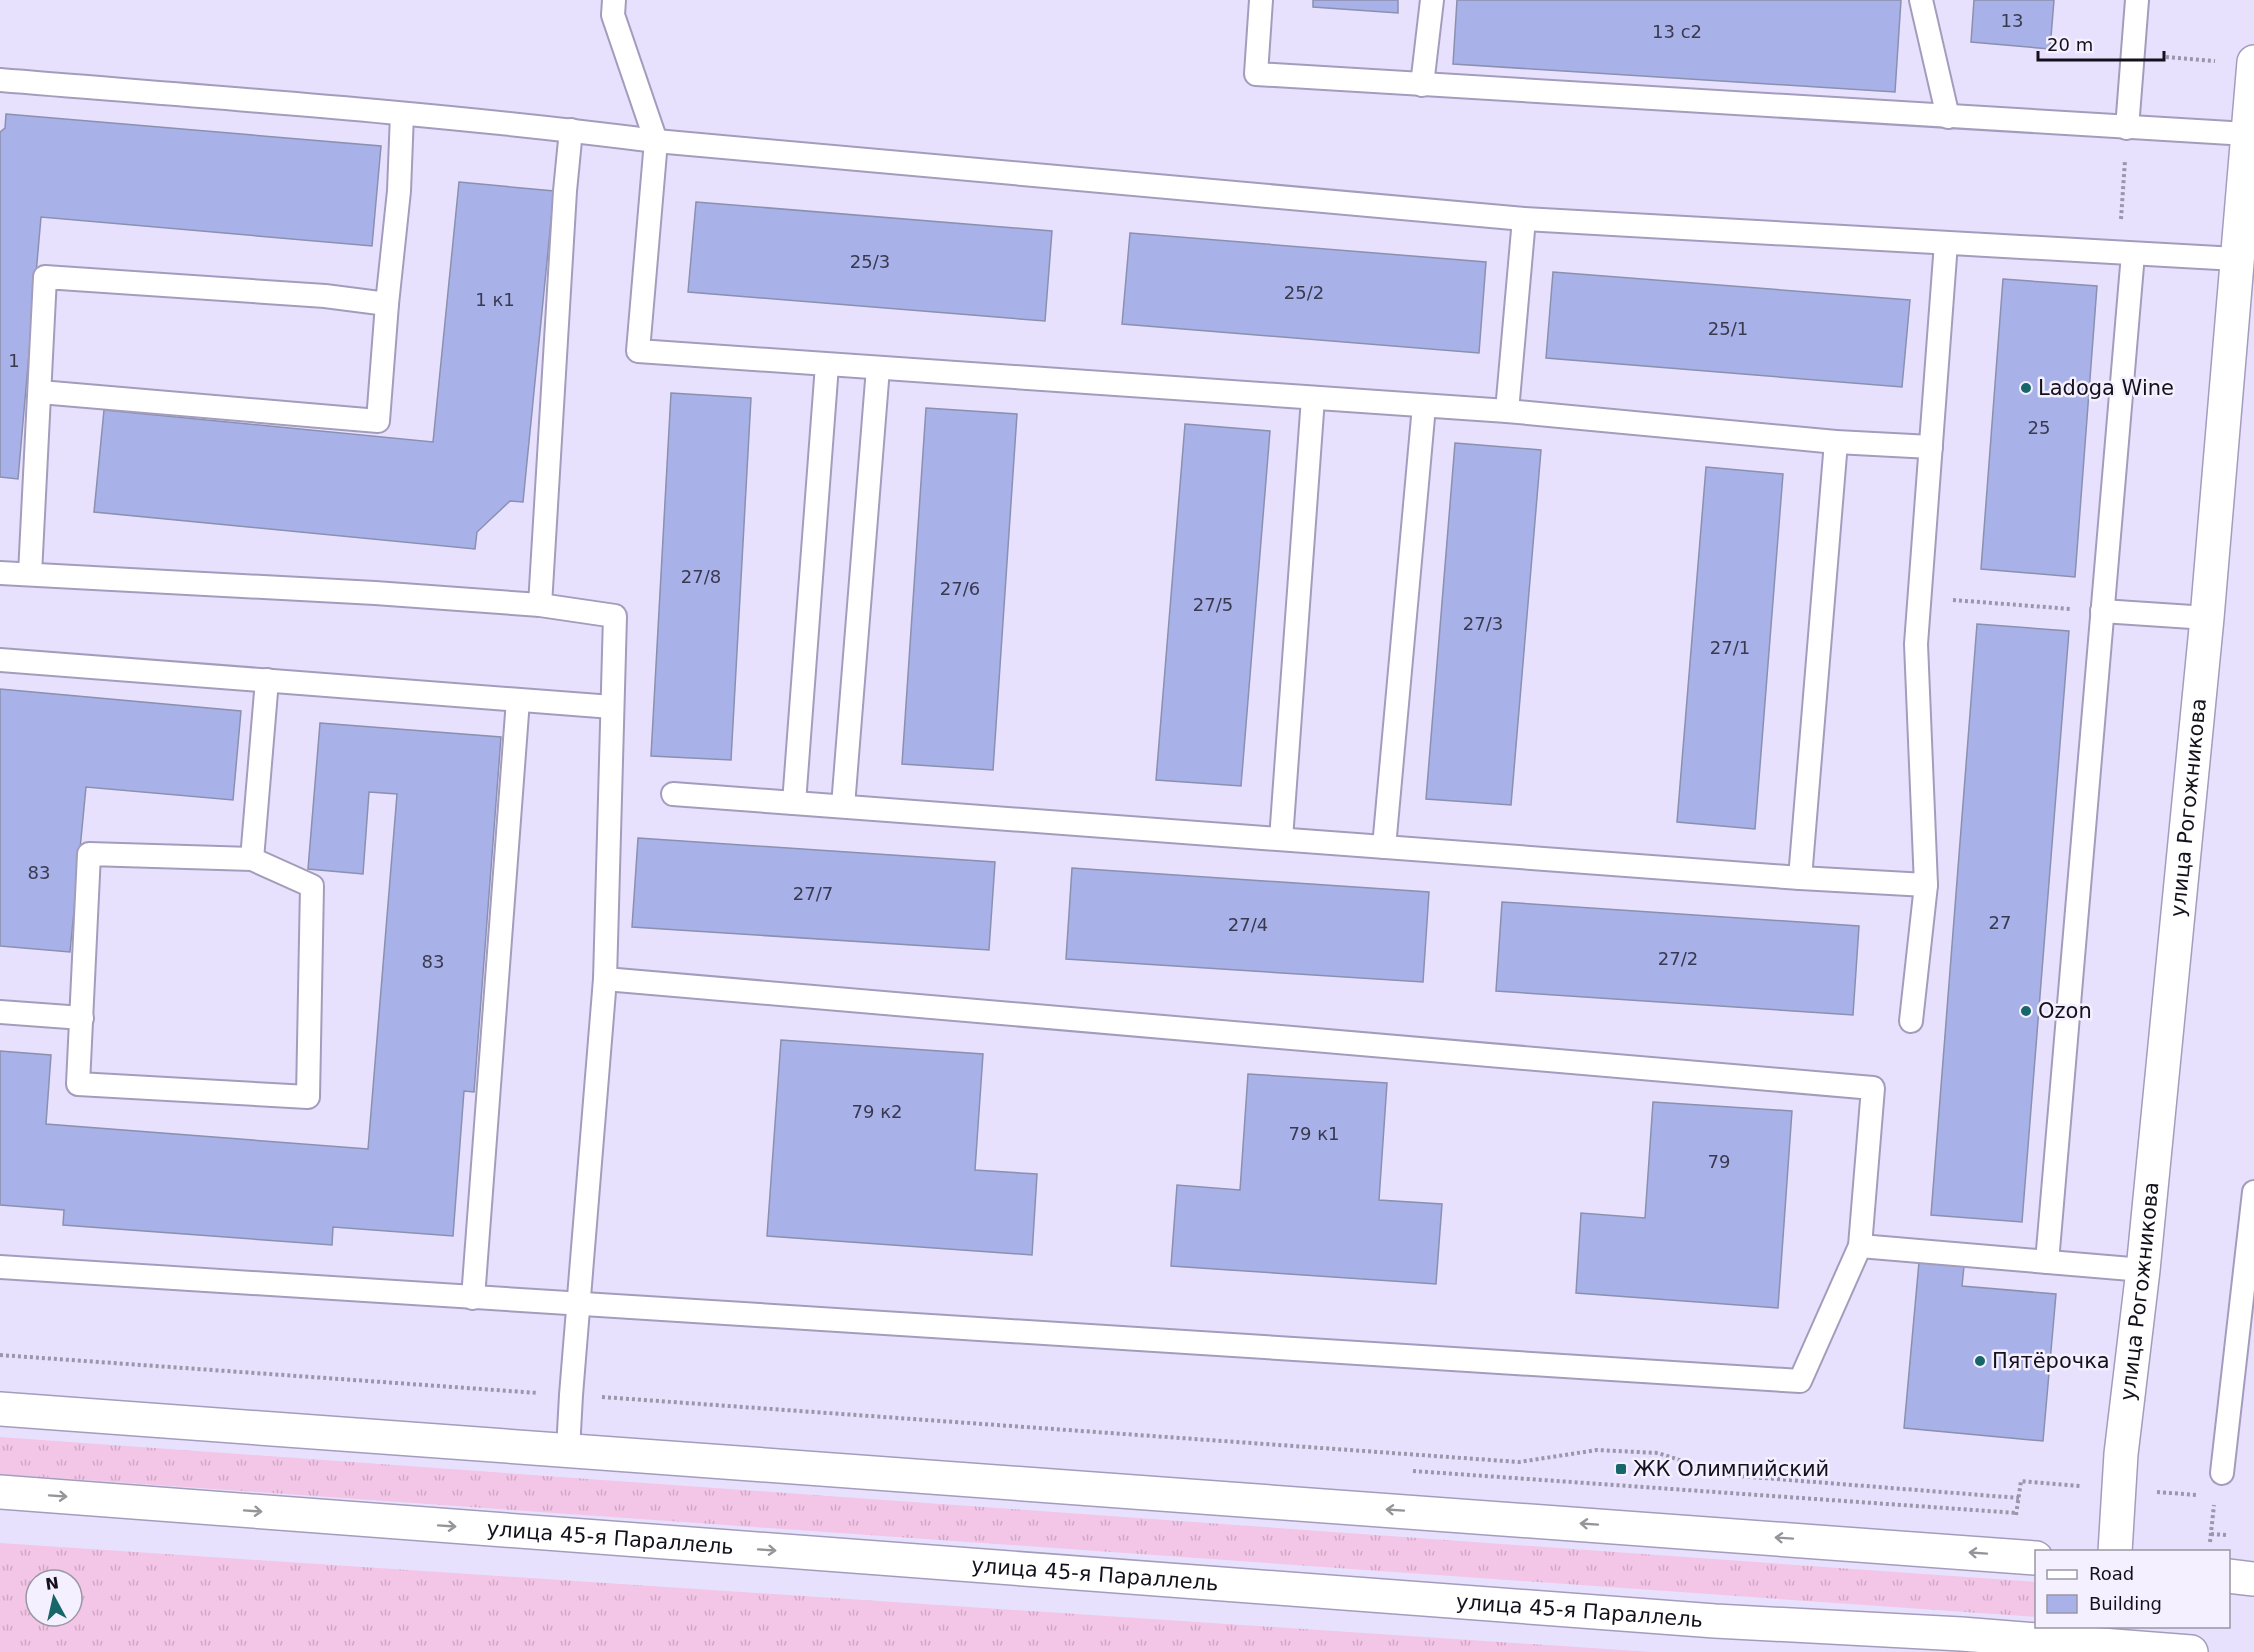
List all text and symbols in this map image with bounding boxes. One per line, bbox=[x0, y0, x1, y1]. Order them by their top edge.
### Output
house number: 13 bbox=[2001, 10, 2023, 31]
house number: 13 с2 bbox=[1652, 21, 1702, 42]
scale bar bbox=[2038, 24, 2164, 62]
text: 20 m bbox=[2047, 34, 2093, 55]
house number: 25/3 bbox=[850, 251, 890, 272]
house number: 25/2 bbox=[1284, 282, 1324, 303]
house number: 1 к1 bbox=[475, 289, 515, 310]
house number: 25/1 bbox=[1708, 318, 1748, 339]
house number: 1 bbox=[8, 350, 20, 371]
place label: Ladoga Wine bbox=[2038, 376, 2174, 400]
marker: Ladoga Wine bbox=[2019, 381, 2033, 395]
house number: 25 bbox=[2028, 417, 2050, 438]
house number: 27/8 bbox=[681, 566, 721, 587]
house number: 27/6 bbox=[940, 578, 980, 599]
house number: 27/5 bbox=[1193, 594, 1233, 615]
house number: 27/3 bbox=[1463, 613, 1503, 634]
house number: 27/1 bbox=[1710, 637, 1750, 658]
street label: улица Рогожникова bbox=[2166, 697, 2211, 918]
house number: 83 bbox=[28, 862, 50, 883]
house number: 27/7 bbox=[793, 883, 833, 904]
house number: 27 bbox=[1989, 912, 2011, 933]
house number: 27/4 bbox=[1228, 914, 1268, 935]
house number: 27/2 bbox=[1658, 948, 1698, 969]
house number: 83 bbox=[422, 951, 444, 972]
place label: Ozon bbox=[2038, 999, 2092, 1023]
marker: Ozon bbox=[2019, 1004, 2033, 1018]
house number: 79 к2 bbox=[852, 1101, 902, 1122]
house number: 79 к1 bbox=[1289, 1123, 1339, 1144]
house number: 79 bbox=[1708, 1151, 1730, 1172]
street label: улица Рогожникова bbox=[2115, 1181, 2164, 1402]
place label: Пятёрочка bbox=[1992, 1349, 2110, 1373]
marker: Пятёрочка bbox=[1973, 1354, 1987, 1368]
place label: ЖК Олимпийский bbox=[1633, 1457, 1829, 1481]
marker: ЖК Олимпийский bbox=[1614, 1462, 1628, 1476]
one-way arrow bbox=[48, 1491, 68, 1502]
one-way arrow bbox=[1385, 1504, 1405, 1515]
one-way arrow bbox=[242, 1506, 262, 1517]
street label: улица 45-я Параллель bbox=[486, 1517, 735, 1559]
one-way arrow bbox=[1580, 1519, 1600, 1530]
one-way arrow bbox=[437, 1520, 457, 1531]
one-way arrow bbox=[1774, 1533, 1794, 1544]
one-way arrow bbox=[757, 1544, 777, 1555]
one-way arrow bbox=[1969, 1547, 1989, 1558]
legend bbox=[2035, 1550, 2230, 1628]
street label: улица 45-я Параллель bbox=[971, 1553, 1219, 1596]
text: Road bbox=[2089, 1563, 2134, 1584]
north arrow bbox=[24, 1568, 84, 1628]
text: N bbox=[44, 1573, 60, 1594]
street label: улица 45-я Параллель bbox=[1455, 1590, 1704, 1632]
text: Building bbox=[2089, 1593, 2162, 1614]

